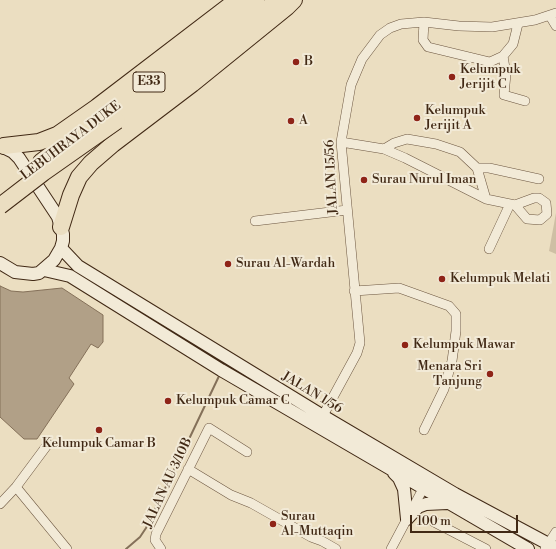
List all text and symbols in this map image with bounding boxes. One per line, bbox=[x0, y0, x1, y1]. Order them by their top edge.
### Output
place label: B bbox=[304, 54, 313, 70]
marker: B bbox=[291, 57, 301, 67]
place label: Kelumpuk Jerijit C bbox=[460, 62, 520, 93]
road number: E33 bbox=[133, 72, 165, 92]
marker: Kelumpuk Jerijit C bbox=[447, 72, 457, 82]
street label: LEBUHRAYA DUKE bbox=[18, 98, 124, 184]
place label: Kelumpuk Jerijit A bbox=[425, 103, 485, 134]
place label: A bbox=[299, 113, 308, 129]
marker: Kelumpuk Jerijit A bbox=[412, 113, 422, 123]
marker: A bbox=[286, 116, 296, 126]
street label: JALAN 15/56 bbox=[322, 139, 342, 215]
place label: Surau Nurul Iman bbox=[372, 172, 477, 188]
marker: Surau Nurul Iman bbox=[359, 175, 369, 185]
place label: Surau Al-Wardah bbox=[236, 256, 335, 272]
marker: Surau Al-Wardah bbox=[223, 259, 233, 269]
place label: Kelumpuk Melati bbox=[450, 271, 550, 287]
marker: Kelumpuk Melati bbox=[437, 274, 447, 284]
place label: Kelumpuk Mawar bbox=[413, 337, 515, 353]
marker: Kelumpuk Mawar bbox=[400, 340, 410, 350]
place label: Menara Sri Tanjung bbox=[417, 359, 482, 390]
street label: JALAN 1/56 bbox=[279, 369, 345, 417]
marker: Menara Sri Tanjung bbox=[485, 369, 495, 379]
place label: Kelumpuk Camar C bbox=[176, 393, 290, 409]
marker: Kelumpuk Camar C bbox=[163, 396, 173, 406]
marker: Kelumpuk Camar B bbox=[94, 425, 104, 435]
street label: JALAN AU 3/10B bbox=[140, 435, 196, 531]
place label: Kelumpuk Camar B bbox=[42, 436, 156, 452]
scale bar bbox=[412, 507, 520, 533]
place label: Surau Al-Muttaqin bbox=[281, 509, 353, 540]
text: 100 m bbox=[417, 514, 451, 529]
marker: Surau Al-Muttaqin bbox=[268, 519, 278, 529]

